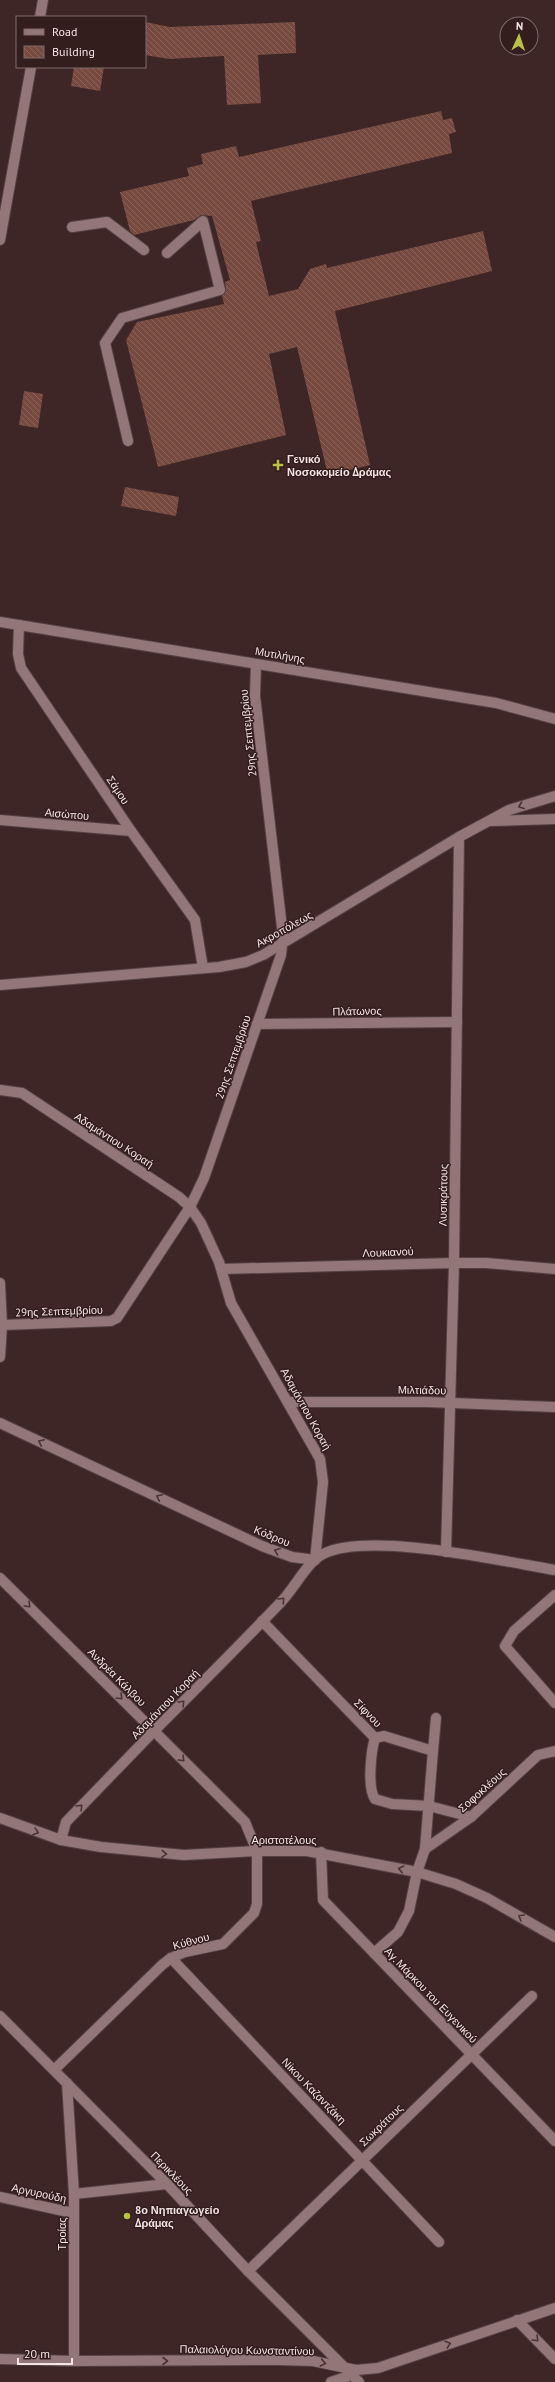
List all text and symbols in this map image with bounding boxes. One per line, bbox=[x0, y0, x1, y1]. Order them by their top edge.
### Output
legend bbox=[16, 16, 146, 68]
north arrow bbox=[499, 16, 539, 56]
text: N bbox=[516, 19, 524, 33]
text: Road bbox=[52, 24, 77, 39]
text: Building bbox=[52, 44, 95, 59]
place label: Γενικό Νοσοκομείο Δράμας bbox=[287, 452, 391, 479]
marker: Γενικό Νοσοκομείο Δράμας bbox=[272, 459, 284, 471]
street label: Μυτιλήνης bbox=[254, 644, 306, 666]
street label: 29ης Σεπτεμβρίου bbox=[236, 689, 260, 777]
street label: Σάμου bbox=[103, 773, 133, 807]
one-way arrow bbox=[517, 801, 524, 809]
street label: Αισώπου bbox=[44, 805, 90, 823]
street label: Ακροπόλεως bbox=[253, 908, 315, 950]
street label: Πλάτωνος bbox=[332, 1004, 382, 1018]
street label: 29ης Σεπτεμβρίου bbox=[212, 1013, 254, 1101]
street label: Αδαμάντιου Κοραή bbox=[72, 1109, 156, 1171]
street label: Λυσικράτους bbox=[435, 1164, 451, 1226]
street label: Λουκιανού bbox=[362, 1244, 414, 1260]
street label: 29ης Σεπτεμβρίου bbox=[15, 1302, 103, 1320]
street label: Αδαμάντιου Κοραή bbox=[278, 1366, 334, 1452]
street label: Μιλτιάδου bbox=[398, 1383, 446, 1397]
one-way arrow bbox=[38, 1439, 45, 1447]
one-way arrow bbox=[155, 1494, 163, 1502]
street label: Κόδρου bbox=[252, 1522, 292, 1550]
one-way arrow bbox=[274, 1548, 281, 1556]
one-way arrow bbox=[278, 1597, 285, 1605]
one-way arrow bbox=[23, 1601, 31, 1608]
street label: Ανδρέα Κάλβου bbox=[85, 1645, 149, 1709]
street label: Αδαμάντιου Κοραή bbox=[128, 1666, 202, 1742]
one-way arrow bbox=[115, 1692, 123, 1700]
street label: Σίφνου bbox=[351, 1696, 385, 1730]
one-way arrow bbox=[177, 1700, 185, 1708]
one-way arrow bbox=[177, 1754, 185, 1762]
street label: Σοφοκλέους bbox=[455, 1765, 509, 1815]
one-way arrow bbox=[75, 1804, 83, 1812]
one-way arrow bbox=[33, 1827, 40, 1836]
street label: Αριστοτέλους bbox=[252, 1833, 317, 1847]
one-way arrow bbox=[161, 1849, 167, 1858]
one-way arrow bbox=[398, 1865, 405, 1873]
one-way arrow bbox=[518, 1915, 525, 1922]
street label: Κύθνου bbox=[171, 1929, 211, 1953]
street label: Αγ. Μάρκου του Ευγενικού bbox=[382, 1944, 480, 2046]
street label: Νίκου Καζαντζάκη bbox=[279, 2055, 349, 2127]
street label: Σωκράτους bbox=[356, 2101, 406, 2149]
street label: Περικλέους bbox=[148, 2148, 196, 2198]
street label: Αργυρούδη bbox=[10, 2180, 68, 2206]
place label: 8ο Νηπιαγωγείο Δράμας bbox=[135, 2203, 220, 2230]
marker: 8ο Νηπιαγωγείο Δράμας bbox=[122, 2211, 132, 2221]
street label: Τροίας bbox=[55, 2217, 69, 2251]
one-way arrow bbox=[531, 2334, 539, 2342]
scale bar bbox=[18, 2340, 72, 2366]
one-way arrow bbox=[444, 2340, 451, 2348]
street label: Παλαιολόγου Κωνσταντίνου bbox=[179, 2342, 315, 2358]
text: 20 m bbox=[24, 2346, 50, 2361]
one-way arrow bbox=[162, 2357, 168, 2365]
one-way arrow bbox=[320, 2359, 326, 2367]

